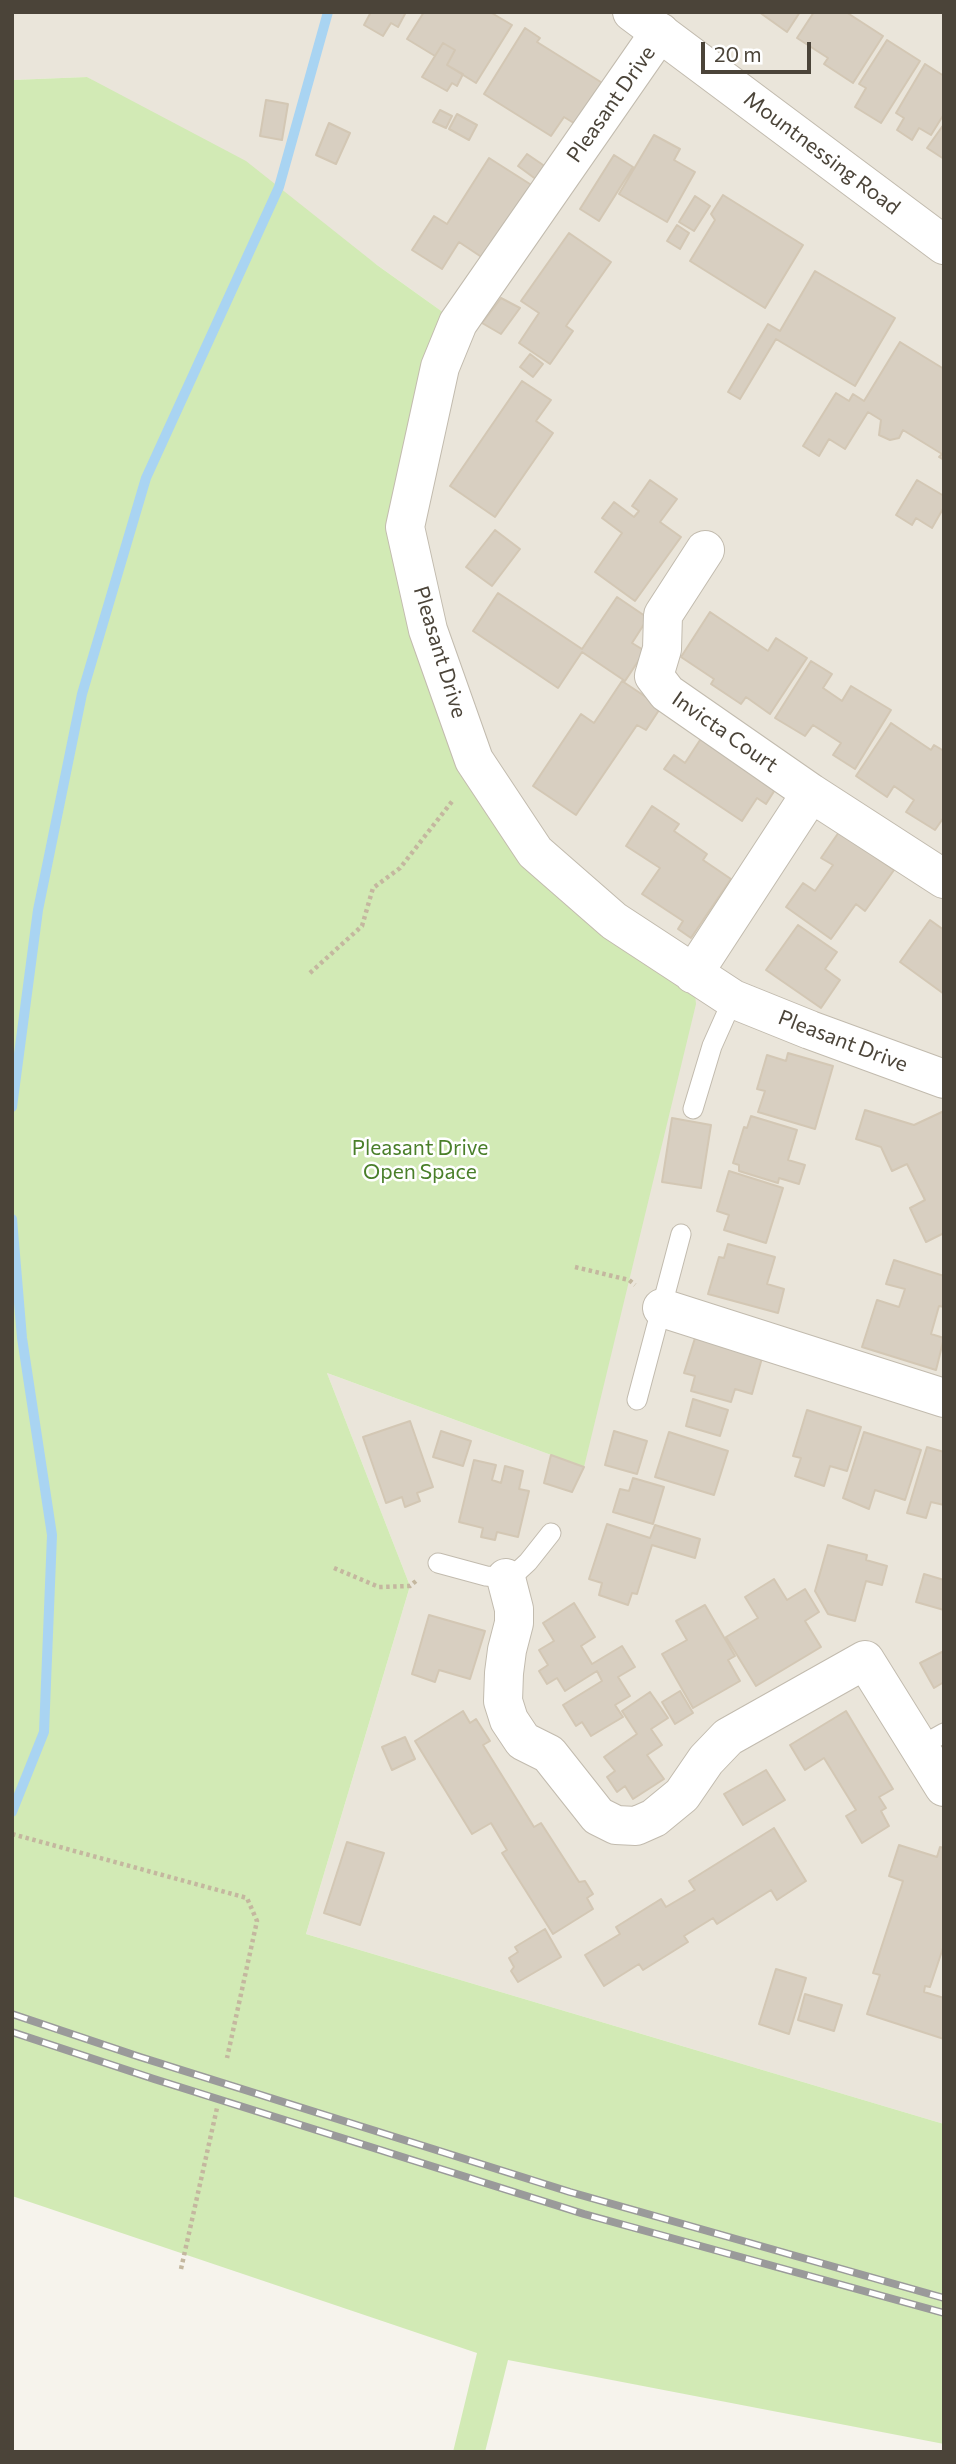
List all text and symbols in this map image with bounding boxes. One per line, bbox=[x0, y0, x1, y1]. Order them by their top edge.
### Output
scale bar bbox=[704, 28, 814, 72]
street label: Pleasant Drive bbox=[562, 41, 660, 167]
text: 20 m bbox=[714, 41, 762, 66]
street label: Mountnessing Road bbox=[739, 86, 905, 220]
street label: Pleasant Drive bbox=[408, 583, 472, 721]
street label: Invicta Court bbox=[667, 686, 783, 778]
street label: Pleasant Drive bbox=[775, 1005, 911, 1077]
park label: Pleasant Drive Open Space bbox=[352, 1135, 488, 1185]

